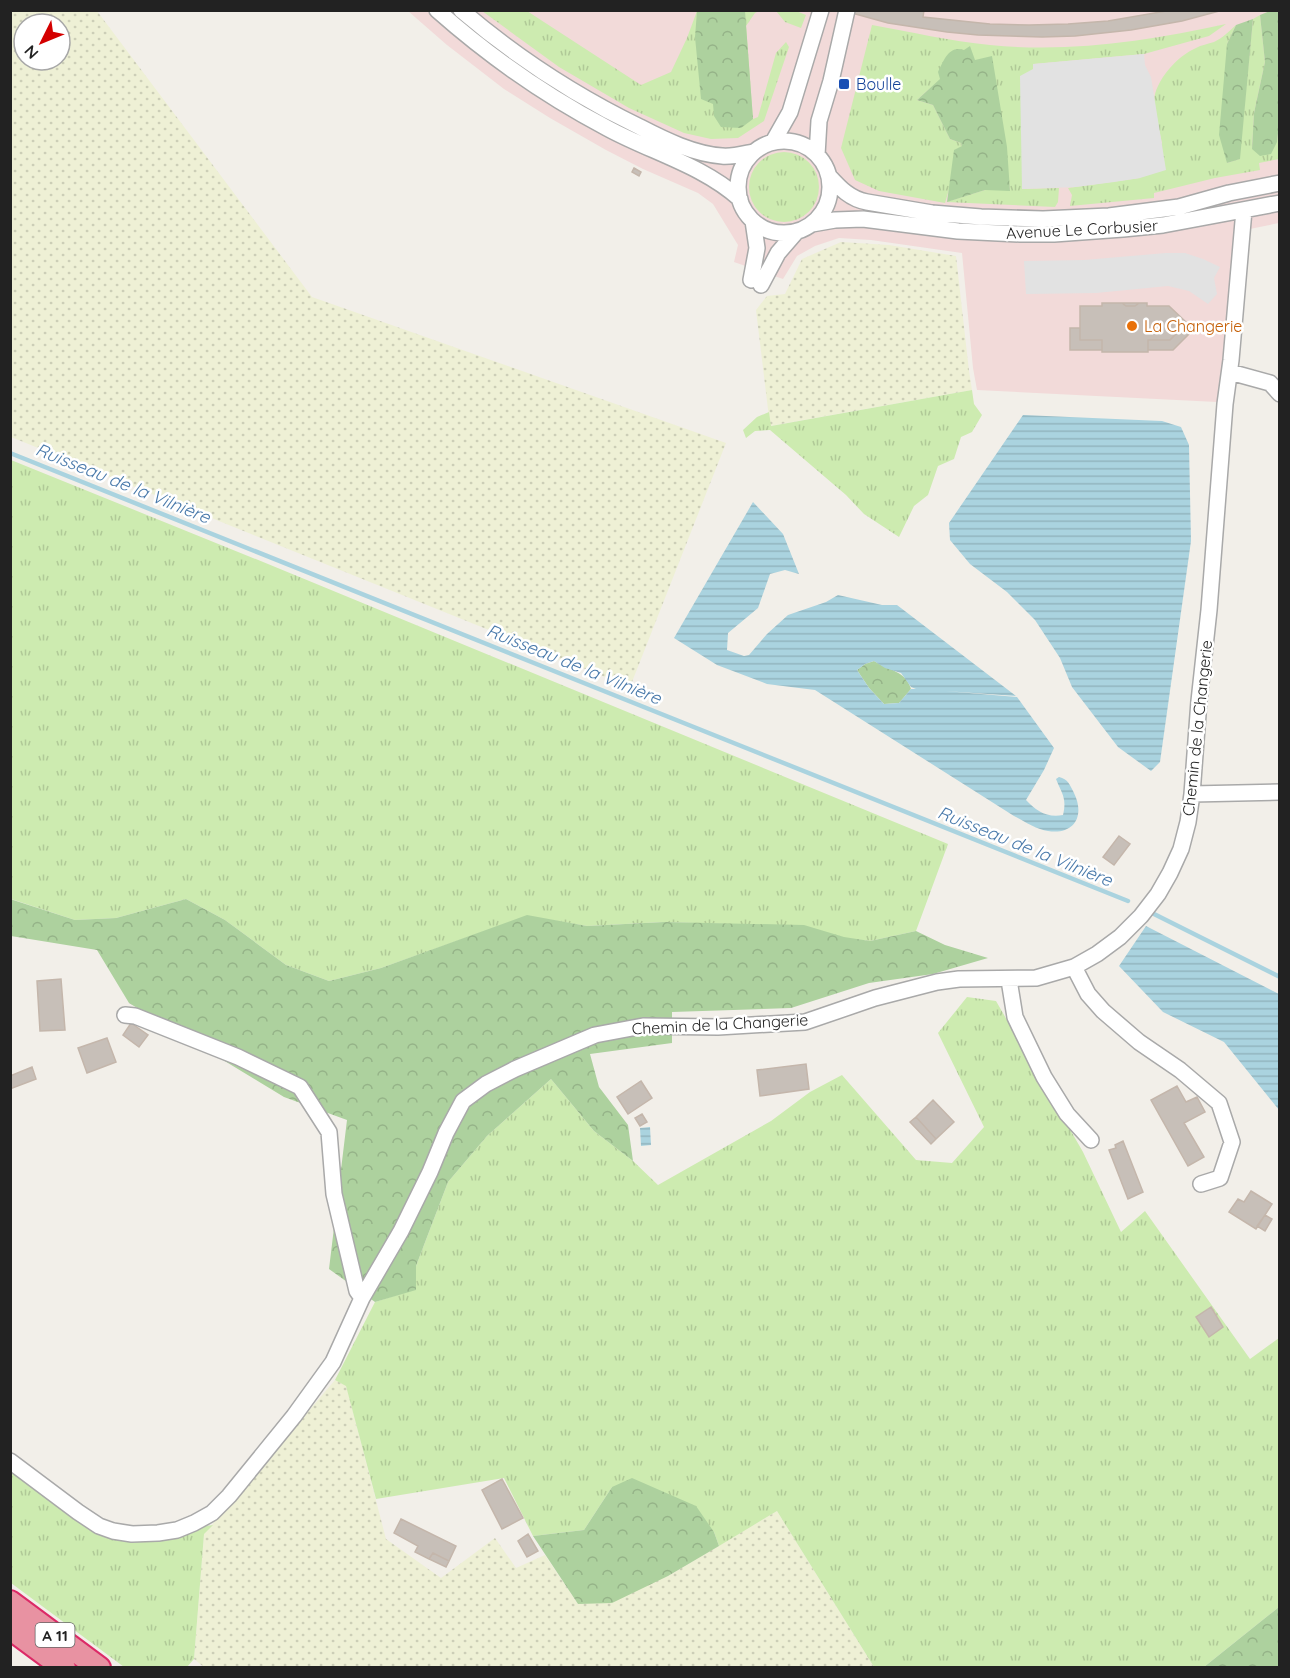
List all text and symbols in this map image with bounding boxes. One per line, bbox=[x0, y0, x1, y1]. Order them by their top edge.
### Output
north arrow bbox=[12, 12, 72, 72]
text: N bbox=[20, 41, 42, 63]
place label: Boulle bbox=[856, 74, 901, 94]
marker: Boulle bbox=[837, 77, 851, 91]
street label: Avenue Le Corbusier bbox=[1005, 215, 1159, 243]
place label: La Changerie bbox=[1144, 316, 1242, 336]
marker: La Changerie bbox=[1125, 319, 1139, 333]
water label: Ruisseau de la Vilnière bbox=[32, 437, 214, 529]
water label: Ruisseau de la Vilnière bbox=[483, 618, 665, 710]
street label: Chemin de la Changerie bbox=[1178, 639, 1216, 817]
water label: Ruisseau de la Vilnière bbox=[934, 800, 1116, 892]
street label: Chemin de la Changerie bbox=[631, 1009, 809, 1039]
road number: A 11 bbox=[36, 1623, 74, 1647]

